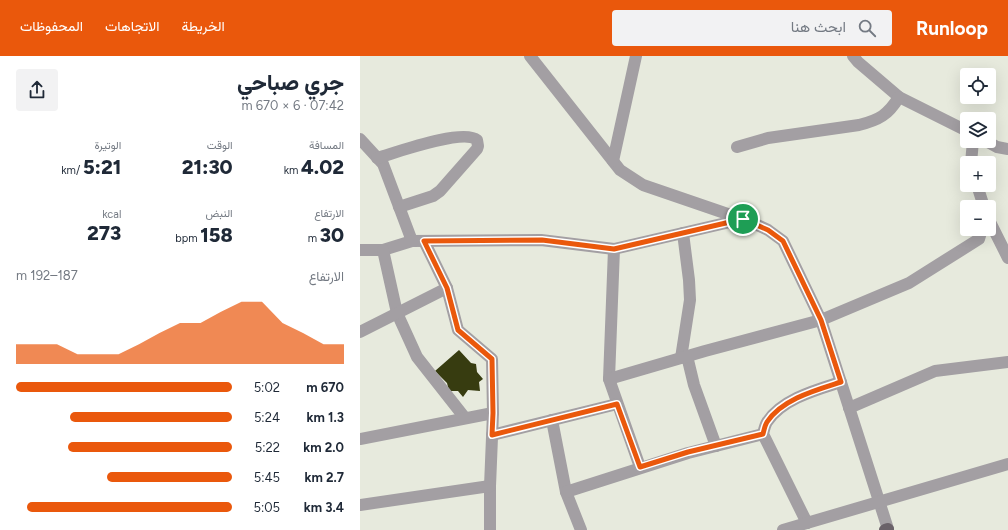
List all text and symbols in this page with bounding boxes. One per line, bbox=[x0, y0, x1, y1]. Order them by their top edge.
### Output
search box bbox=[612, 10, 892, 46]
icon: search bbox=[856, 17, 878, 39]
text: Runloop bbox=[916, 17, 988, 40]
text: المحفوظات bbox=[20, 18, 83, 35]
text: الاتجاهات bbox=[105, 18, 159, 35]
text: الخريطة bbox=[181, 18, 225, 35]
text: ابحث هنا bbox=[791, 18, 846, 36]
map controls bbox=[960, 68, 996, 236]
button: locate bbox=[960, 68, 996, 104]
button: share bbox=[16, 69, 58, 111]
text: جري صباحي bbox=[237, 69, 344, 96]
text: 07:42 · 6 × 670 m bbox=[241, 98, 344, 113]
button: layers bbox=[960, 112, 996, 148]
text: الوتيرة bbox=[94, 139, 121, 152]
text: الوقت bbox=[207, 139, 233, 152]
text: المسافة bbox=[309, 139, 344, 152]
text: 5:21 bbox=[83, 155, 121, 179]
text: 21:30 bbox=[182, 155, 233, 179]
text: 4.02 bbox=[301, 155, 344, 179]
button: + bbox=[960, 156, 996, 192]
text: /km bbox=[61, 164, 83, 177]
text: km bbox=[284, 164, 301, 177]
button: − bbox=[960, 200, 996, 236]
pin bbox=[726, 202, 760, 236]
text: النبض bbox=[205, 207, 233, 220]
text: الارتفاع bbox=[314, 207, 344, 220]
text: kcal bbox=[102, 208, 121, 221]
icon: arrive bbox=[732, 208, 754, 230]
text: 273 bbox=[87, 221, 121, 245]
text: 158 bbox=[200, 223, 233, 247]
text: 30 bbox=[320, 223, 344, 247]
text: bpm bbox=[175, 232, 200, 245]
text: m bbox=[308, 232, 320, 245]
text: 187–192 m bbox=[16, 268, 78, 283]
text: الارتفاع bbox=[309, 269, 344, 284]
text: 5:02 bbox=[254, 380, 280, 395]
text: 670 m bbox=[306, 380, 344, 395]
text: 5:24 bbox=[254, 410, 280, 425]
text: 1.3 km bbox=[307, 410, 344, 425]
text: 5:22 bbox=[255, 440, 280, 455]
text: 2.0 km bbox=[303, 440, 344, 455]
text: 5:45 bbox=[254, 470, 280, 485]
text: 2.7 km bbox=[305, 470, 344, 485]
text: 5:05 bbox=[253, 500, 280, 515]
text: 3.4 km bbox=[304, 500, 344, 515]

